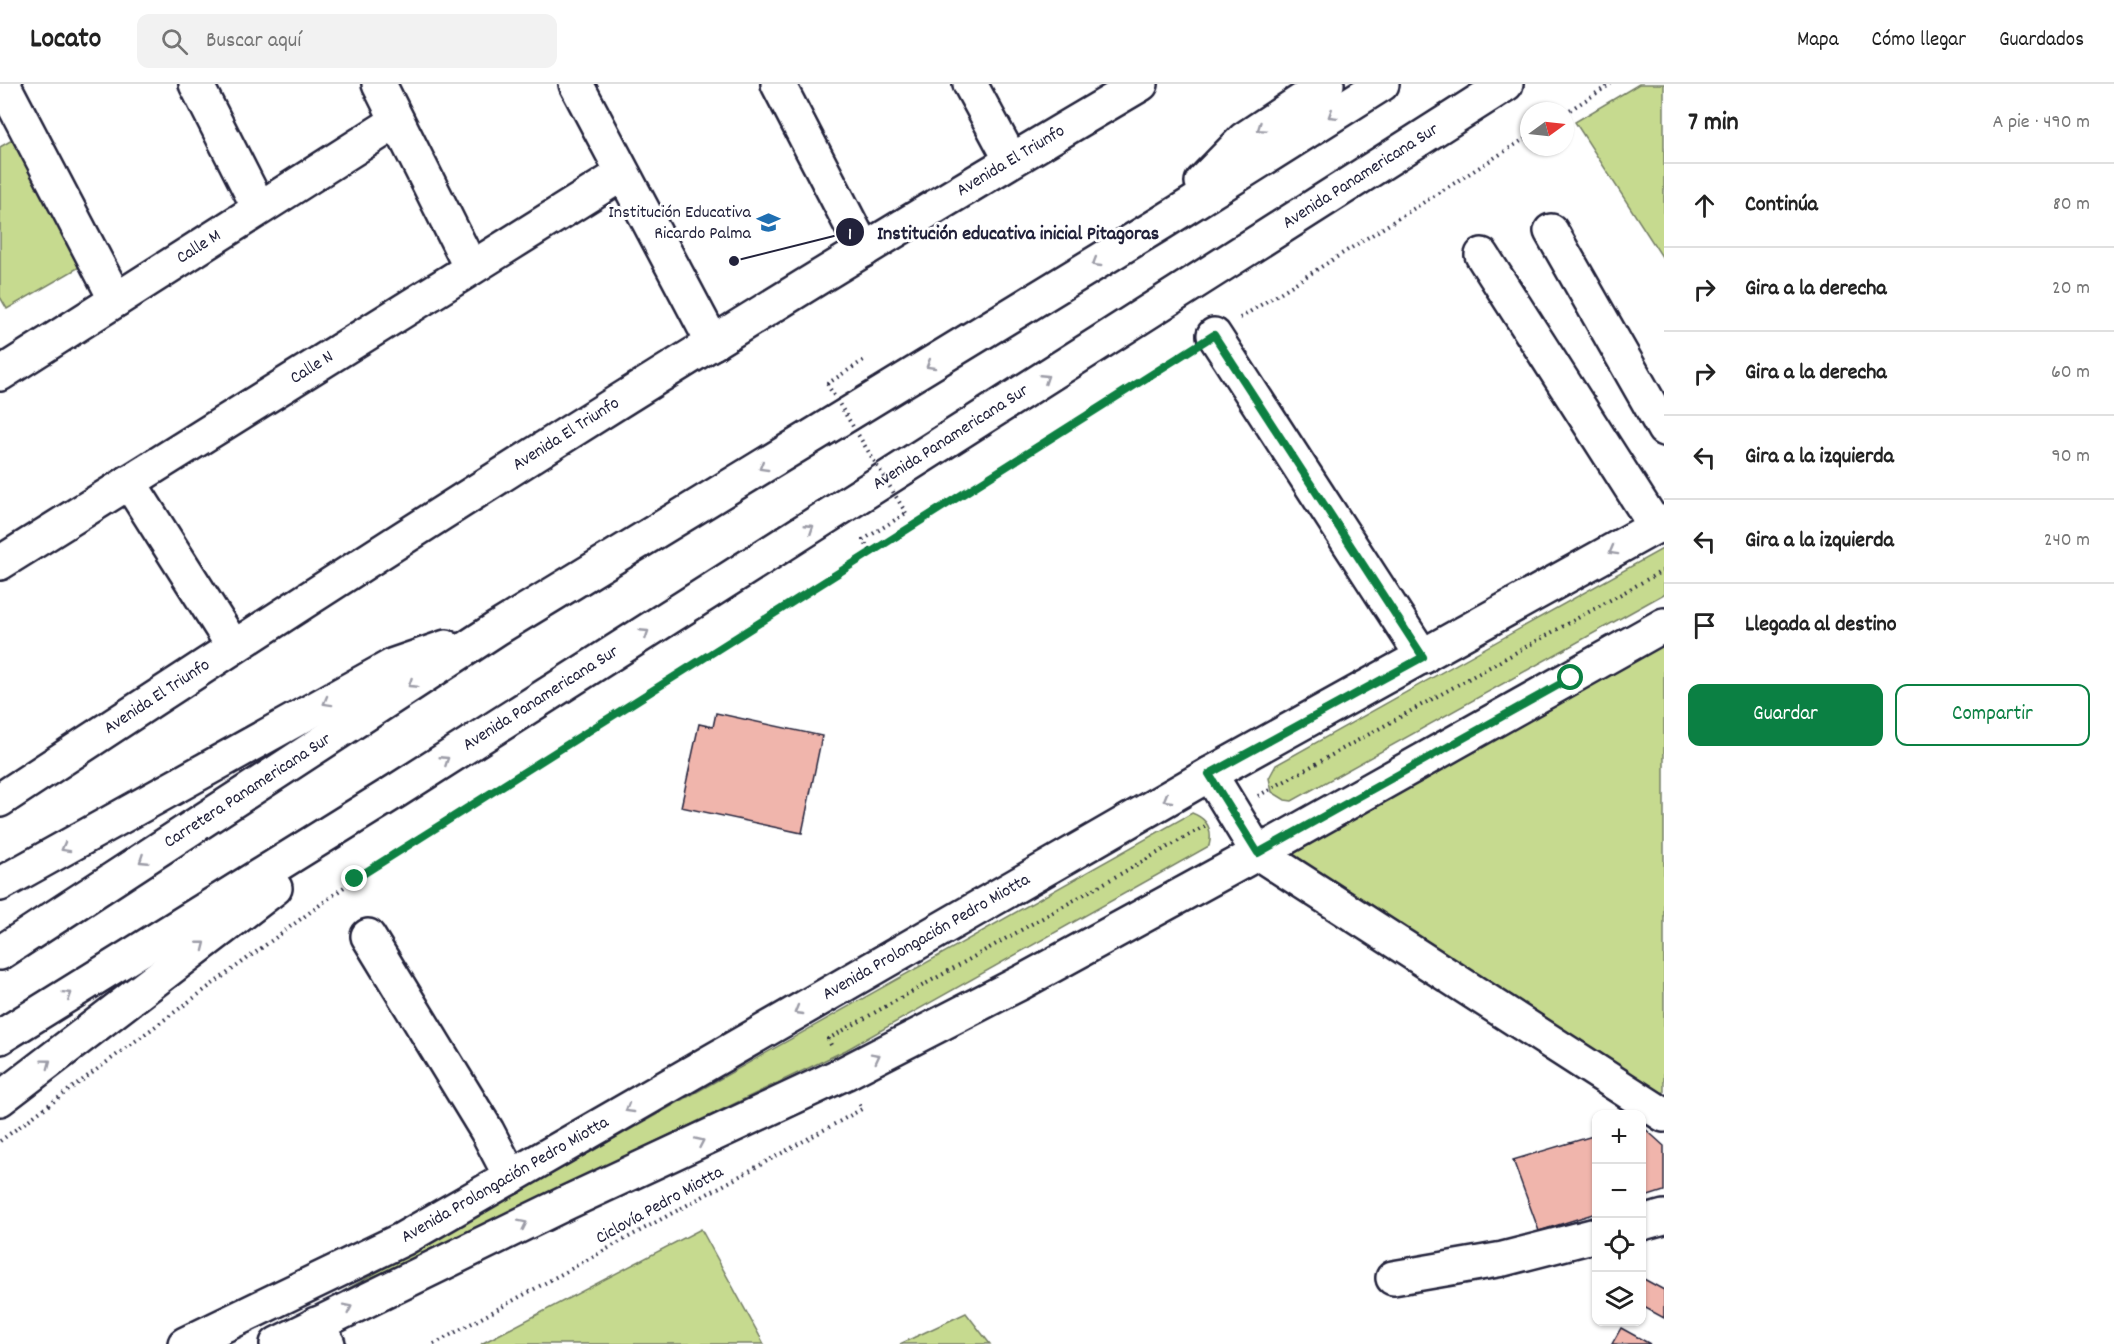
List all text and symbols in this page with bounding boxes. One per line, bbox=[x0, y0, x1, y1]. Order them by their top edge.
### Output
search box bbox=[137, 14, 557, 68]
text: Locato bbox=[30, 21, 101, 61]
icon: search bbox=[158, 25, 191, 58]
text: Buscar aquí bbox=[206, 26, 301, 57]
text: Mapa bbox=[1797, 26, 1839, 56]
text: Cómo llegar bbox=[1872, 26, 1966, 56]
text: Guardados bbox=[1999, 26, 2084, 56]
north arrow bbox=[1520, 102, 1574, 156]
text: 7 min bbox=[1688, 105, 1739, 142]
one-way arrow bbox=[1328, 108, 1339, 119]
text: A pie · 490 m bbox=[1992, 109, 2090, 137]
street label: Avenida Panamericana Sur bbox=[1278, 117, 1444, 236]
street label: Avenida El Triunfo bbox=[952, 119, 1070, 203]
one-way arrow bbox=[1256, 121, 1267, 132]
icon: ahead bbox=[1688, 189, 1721, 222]
text: Continúa bbox=[1745, 190, 1818, 221]
text: 80 m bbox=[2053, 191, 2090, 219]
place label: Institución Educativa Ricardo Palma bbox=[608, 201, 752, 247]
school or university icon: Institución Educativa Ricardo Palma bbox=[756, 210, 782, 236]
callout: Institución educativa inicial Pitagoras bbox=[835, 213, 1171, 251]
text: Institución educativa inicial Pitagoras bbox=[877, 221, 1159, 249]
text: 1 bbox=[848, 223, 852, 248]
street label: Calle M bbox=[172, 224, 226, 271]
one-way arrow bbox=[1092, 256, 1102, 268]
icon: right bbox=[1688, 273, 1721, 306]
text: Gira a la derecha bbox=[1745, 274, 1887, 305]
text: 20 m bbox=[2052, 275, 2090, 303]
street label: Calle N bbox=[285, 345, 339, 391]
icon: right bbox=[1688, 357, 1721, 390]
one-way arrow bbox=[926, 358, 936, 369]
text: Gira a la derecha bbox=[1745, 358, 1887, 389]
text: 60 m bbox=[2051, 359, 2090, 387]
one-way arrow bbox=[1038, 374, 1049, 385]
street label: Avenida Panamericana Sur bbox=[868, 378, 1034, 497]
street label: Avenida El Triunfo bbox=[508, 391, 625, 478]
icon: left bbox=[1688, 441, 1721, 474]
text: Gira a la izquierda bbox=[1745, 442, 1894, 473]
text: 90 m bbox=[2052, 443, 2090, 471]
one-way arrow bbox=[759, 459, 769, 471]
one-way arrow bbox=[803, 524, 814, 535]
icon: left bbox=[1688, 525, 1721, 558]
text: Gira a la izquierda bbox=[1745, 526, 1894, 557]
text: 240 m bbox=[2044, 527, 2090, 555]
one-way arrow bbox=[1609, 544, 1619, 555]
icon: arrive bbox=[1688, 609, 1721, 642]
text: Llegada al destino bbox=[1745, 610, 1897, 641]
one-way arrow bbox=[639, 628, 649, 640]
street label: Avenida Panamericana Sur bbox=[458, 639, 624, 758]
street label: Avenida El Triunfo bbox=[99, 653, 215, 741]
route start bbox=[1557, 664, 1583, 690]
one-way arrow bbox=[408, 677, 419, 688]
button: Guardar bbox=[1688, 684, 1883, 746]
button: Compartir bbox=[1895, 684, 2090, 746]
one-way arrow bbox=[323, 695, 333, 706]
street label: Carretera Panamericana Sur bbox=[159, 727, 337, 855]
one-way arrow bbox=[438, 756, 449, 767]
one-way arrow bbox=[1163, 791, 1173, 803]
one-way arrow bbox=[61, 841, 71, 852]
one-way arrow bbox=[139, 852, 149, 864]
route end bbox=[341, 865, 367, 891]
street label: Avenida Prolongación Pedro Miotta bbox=[818, 867, 1035, 1007]
one-way arrow bbox=[195, 942, 206, 953]
one-way arrow bbox=[62, 990, 72, 1002]
one-way arrow bbox=[794, 1004, 804, 1016]
one-way arrow bbox=[870, 1053, 881, 1065]
one-way arrow bbox=[40, 1060, 51, 1071]
one-way arrow bbox=[625, 1101, 635, 1113]
street label: Avenida Prolongación Pedro Miotta bbox=[397, 1110, 614, 1250]
map controls bbox=[1592, 1110, 1646, 1326]
button: + bbox=[1592, 1110, 1646, 1164]
one-way arrow bbox=[694, 1138, 705, 1150]
street label: Ciclovía Pedro Miotta bbox=[592, 1160, 729, 1251]
button: − bbox=[1592, 1164, 1646, 1218]
button: locate bbox=[1592, 1218, 1646, 1272]
one-way arrow bbox=[517, 1219, 528, 1231]
button: layers bbox=[1592, 1272, 1646, 1326]
one-way arrow bbox=[341, 1304, 352, 1316]

